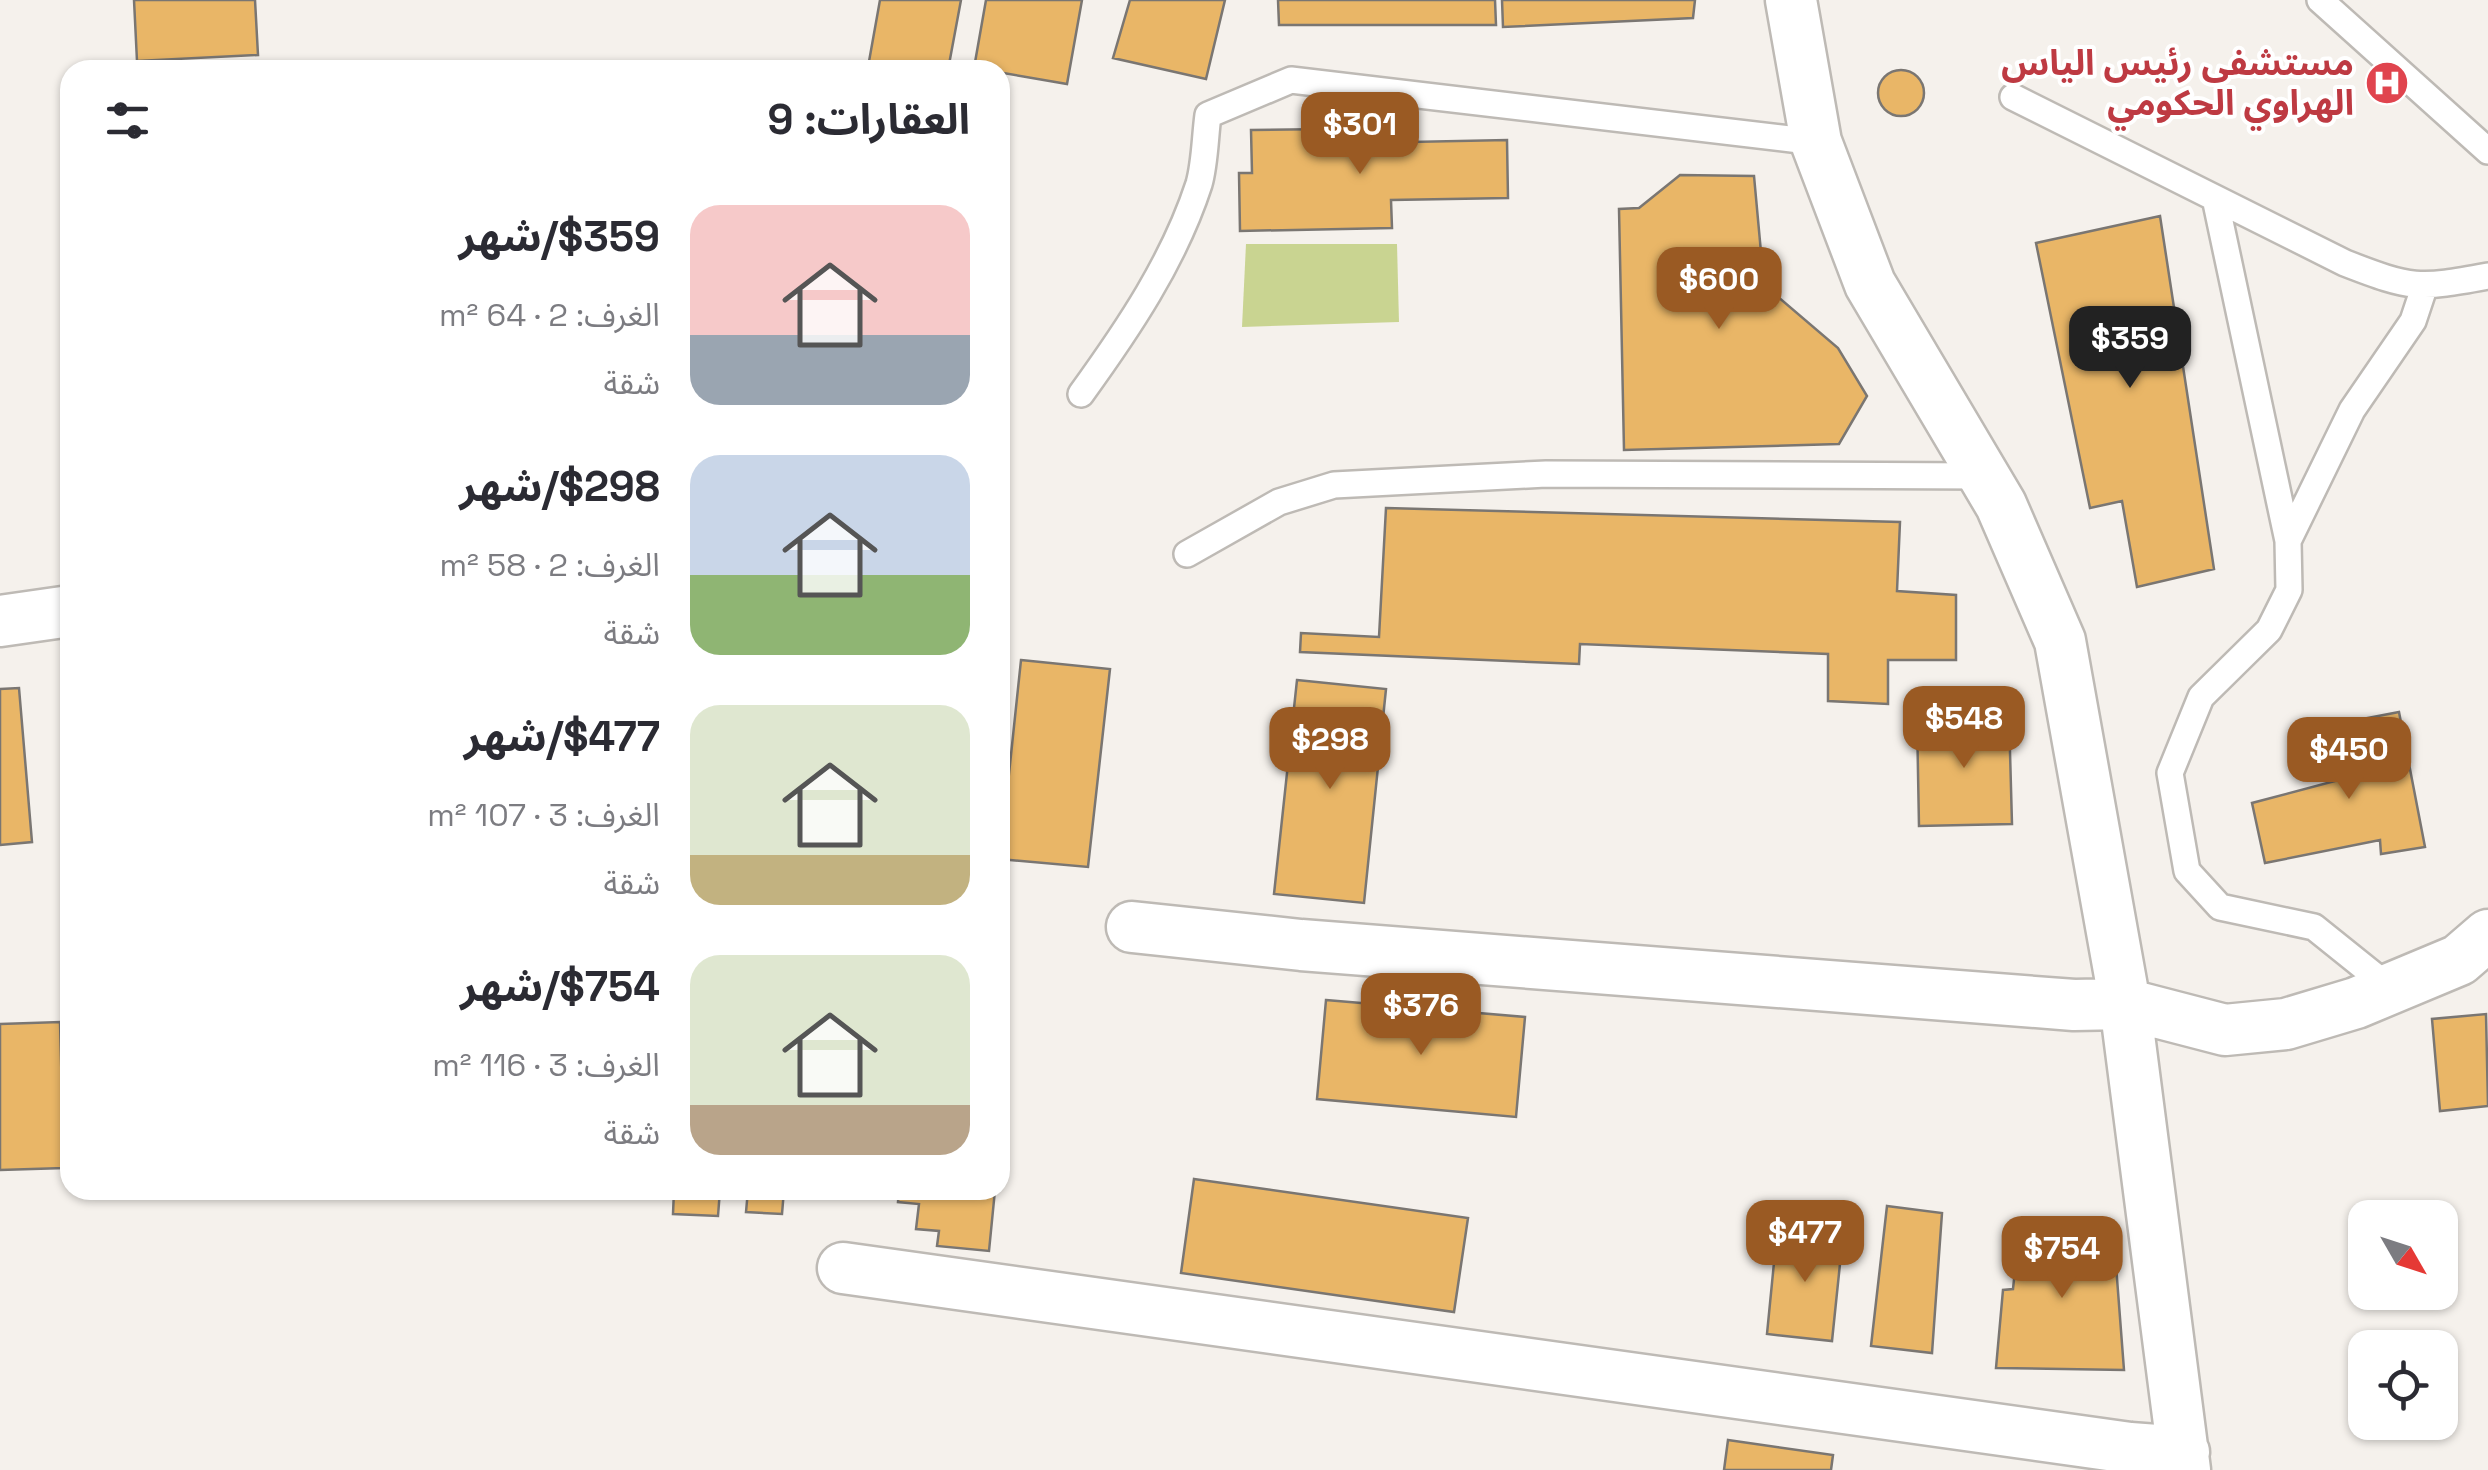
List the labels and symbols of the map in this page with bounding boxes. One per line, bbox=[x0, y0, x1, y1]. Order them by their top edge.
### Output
place label: مستشفى رئيس الياس الهراوي الحكومي bbox=[2001, 41, 2354, 131]
hospital icon: مستشفى رئيس الياس الهراوي الحكومي bbox=[2364, 60, 2410, 106]
pin: $301 bbox=[1301, 92, 1419, 177]
pin: $600 bbox=[1660, 247, 1778, 332]
pin: $359 bbox=[2071, 306, 2189, 391]
pin: $548 bbox=[1905, 686, 2023, 771]
pin: $298 bbox=[1271, 707, 1389, 792]
pin: $450 bbox=[2290, 717, 2408, 802]
pin: $376 bbox=[1362, 973, 1480, 1058]
pin: $477 bbox=[1746, 1200, 1864, 1285]
north arrow bbox=[2348, 1200, 2458, 1310]
pin: $754 bbox=[2003, 1216, 2121, 1301]

